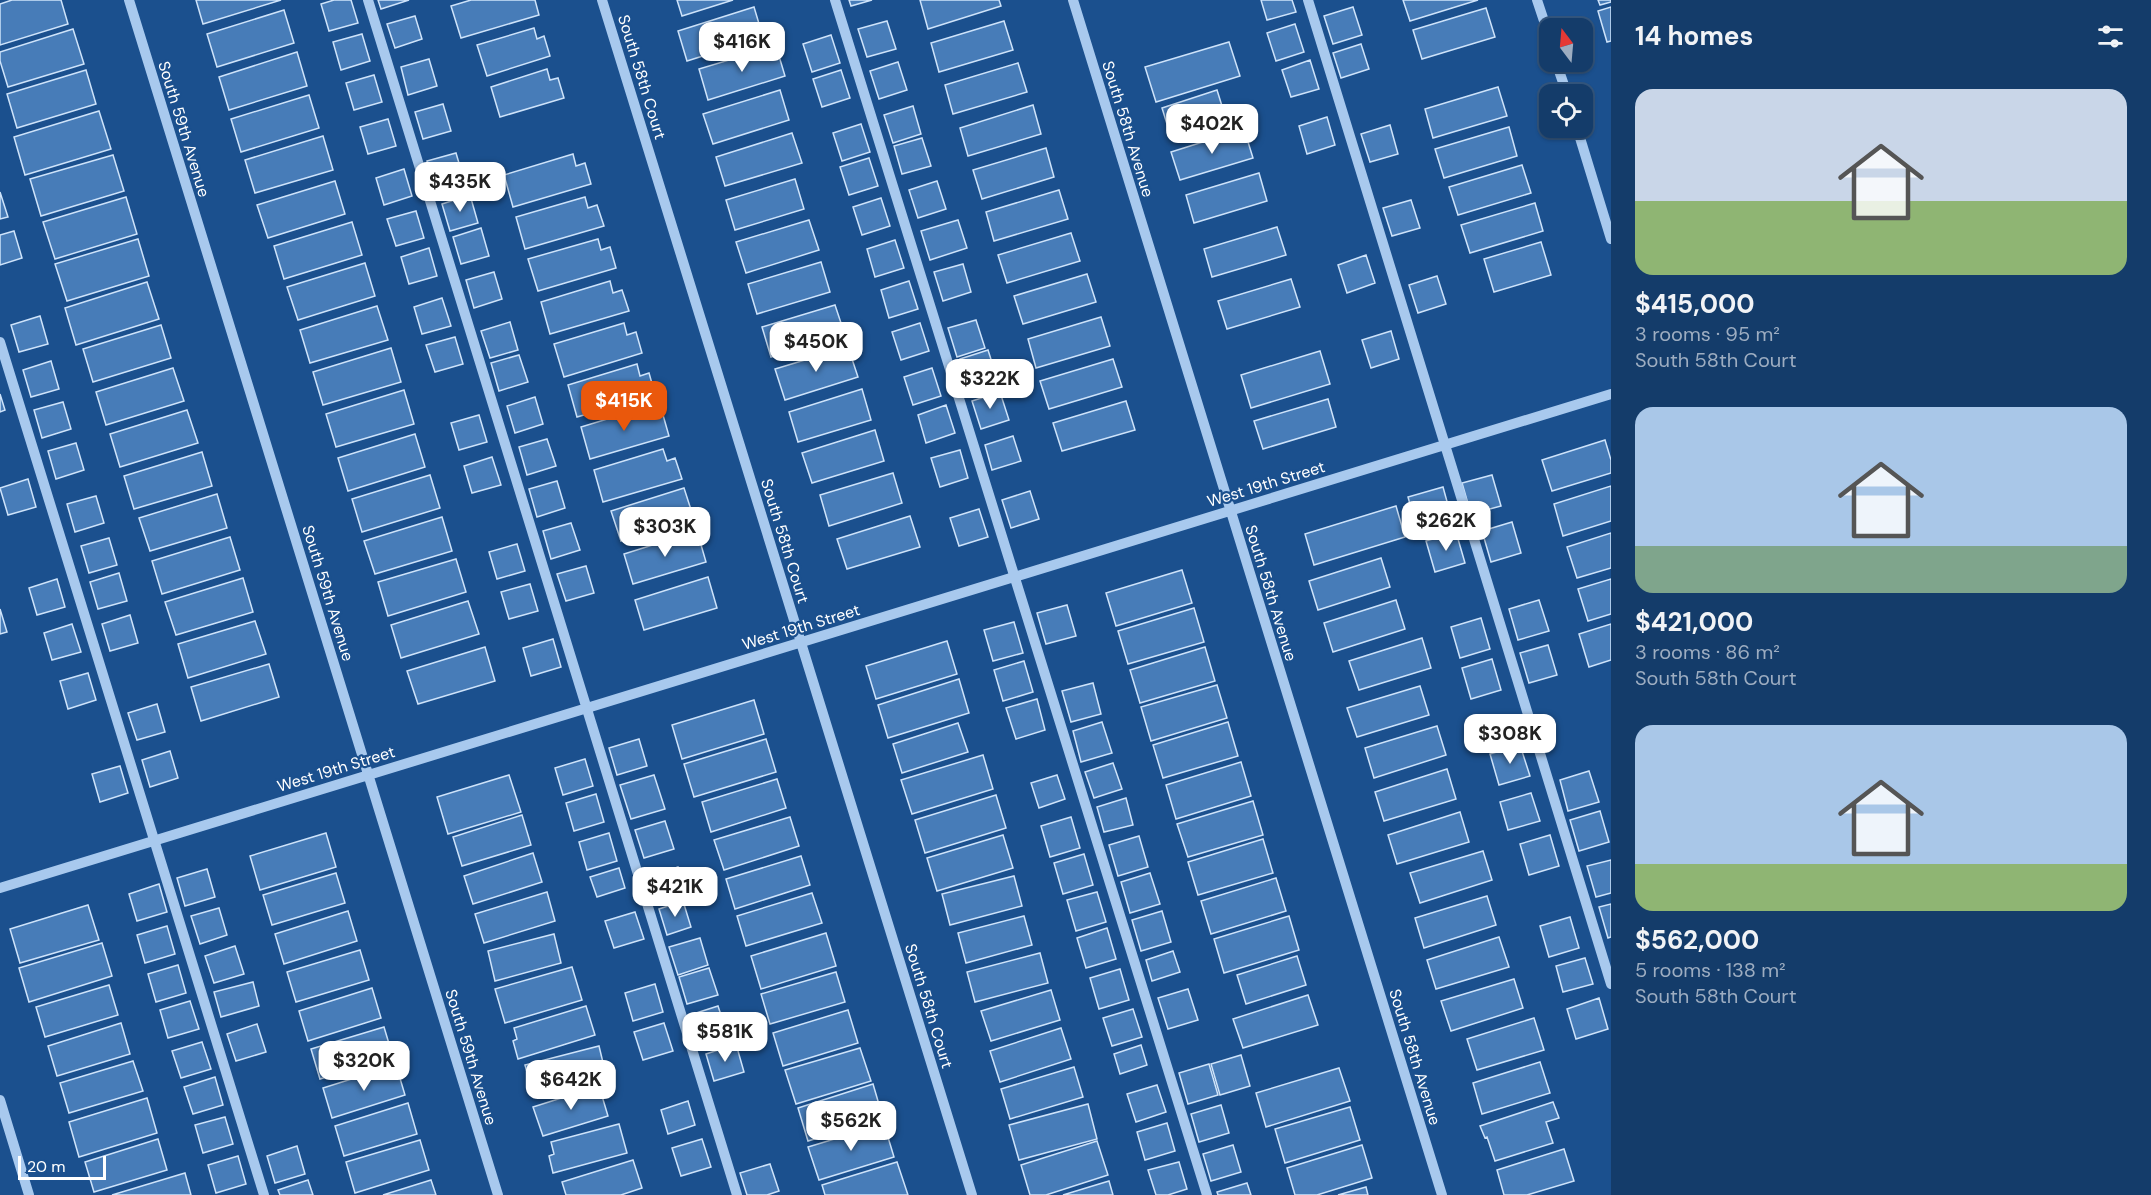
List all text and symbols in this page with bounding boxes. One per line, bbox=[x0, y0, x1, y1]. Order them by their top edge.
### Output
street label: South 58th Court bbox=[613, 12, 671, 142]
north arrow bbox=[1539, 18, 1593, 72]
map controls bbox=[1539, 18, 1593, 138]
text: 14 homes bbox=[1635, 19, 1753, 53]
icon: filters bbox=[2094, 20, 2127, 53]
pin: $416K bbox=[700, 22, 784, 73]
text: $416K bbox=[713, 28, 771, 54]
street label: South 59th Avenue bbox=[153, 58, 215, 200]
street label: South 58th Avenue bbox=[1097, 58, 1159, 200]
button: locate bbox=[1539, 84, 1593, 138]
pin: $402K bbox=[1170, 104, 1254, 155]
text: $402K bbox=[1180, 110, 1244, 136]
icon: home bbox=[1827, 128, 1935, 236]
pin: $435K bbox=[418, 162, 502, 213]
text: $435K bbox=[429, 168, 491, 194]
text: $415,000 bbox=[1635, 287, 1755, 321]
text: 3 rooms · 95 m² bbox=[1635, 321, 1780, 347]
pin: $450K bbox=[774, 322, 858, 373]
text: $450K bbox=[784, 328, 848, 354]
text: South 58th Court bbox=[1635, 347, 1797, 373]
pin: $322K bbox=[948, 359, 1032, 410]
text: $322K bbox=[960, 365, 1020, 391]
pin: $415K bbox=[582, 381, 666, 432]
text: $415K bbox=[595, 387, 653, 413]
icon: home bbox=[1827, 446, 1935, 554]
street label: West 19th Street bbox=[1205, 456, 1327, 512]
street label: South 58th Court bbox=[756, 476, 814, 606]
pin: $262K bbox=[1404, 501, 1488, 552]
pin: $303K bbox=[623, 507, 707, 558]
text: $262K bbox=[1416, 507, 1476, 533]
text: $303K bbox=[633, 513, 697, 539]
street label: South 59th Avenue bbox=[297, 522, 359, 664]
street label: South 58th Avenue bbox=[1240, 522, 1302, 664]
street label: West 19th Street bbox=[740, 599, 862, 655]
text: $421,000 bbox=[1635, 605, 1753, 639]
text: 3 rooms · 86 m² bbox=[1635, 639, 1780, 665]
text: South 58th Court bbox=[1635, 665, 1797, 691]
pin: $308K bbox=[1468, 714, 1552, 765]
text: $308K bbox=[1478, 720, 1542, 746]
street label: West 19th Street bbox=[275, 741, 397, 797]
icon: home bbox=[1827, 764, 1935, 872]
pin: $421K bbox=[633, 867, 717, 918]
text: $421K bbox=[647, 873, 703, 899]
text: $562,000 bbox=[1635, 923, 1759, 957]
street label: South 58th Court bbox=[900, 941, 958, 1071]
text: 5 rooms · 138 m² bbox=[1635, 957, 1786, 983]
text: South 58th Court bbox=[1635, 983, 1797, 1009]
street label: South 59th Avenue bbox=[440, 986, 502, 1128]
street label: South 58th Avenue bbox=[1384, 986, 1446, 1128]
pin: $581K bbox=[683, 1012, 767, 1063]
text: $581K bbox=[696, 1018, 754, 1044]
pin: $320K bbox=[322, 1041, 406, 1092]
text: $320K bbox=[333, 1047, 395, 1073]
pin: $642K bbox=[529, 1060, 613, 1111]
text: $642K bbox=[540, 1066, 602, 1092]
pin: $562K bbox=[809, 1101, 893, 1152]
text: $562K bbox=[820, 1107, 882, 1133]
scale bar bbox=[18, 1153, 106, 1180]
text: 20 m bbox=[27, 1156, 66, 1177]

